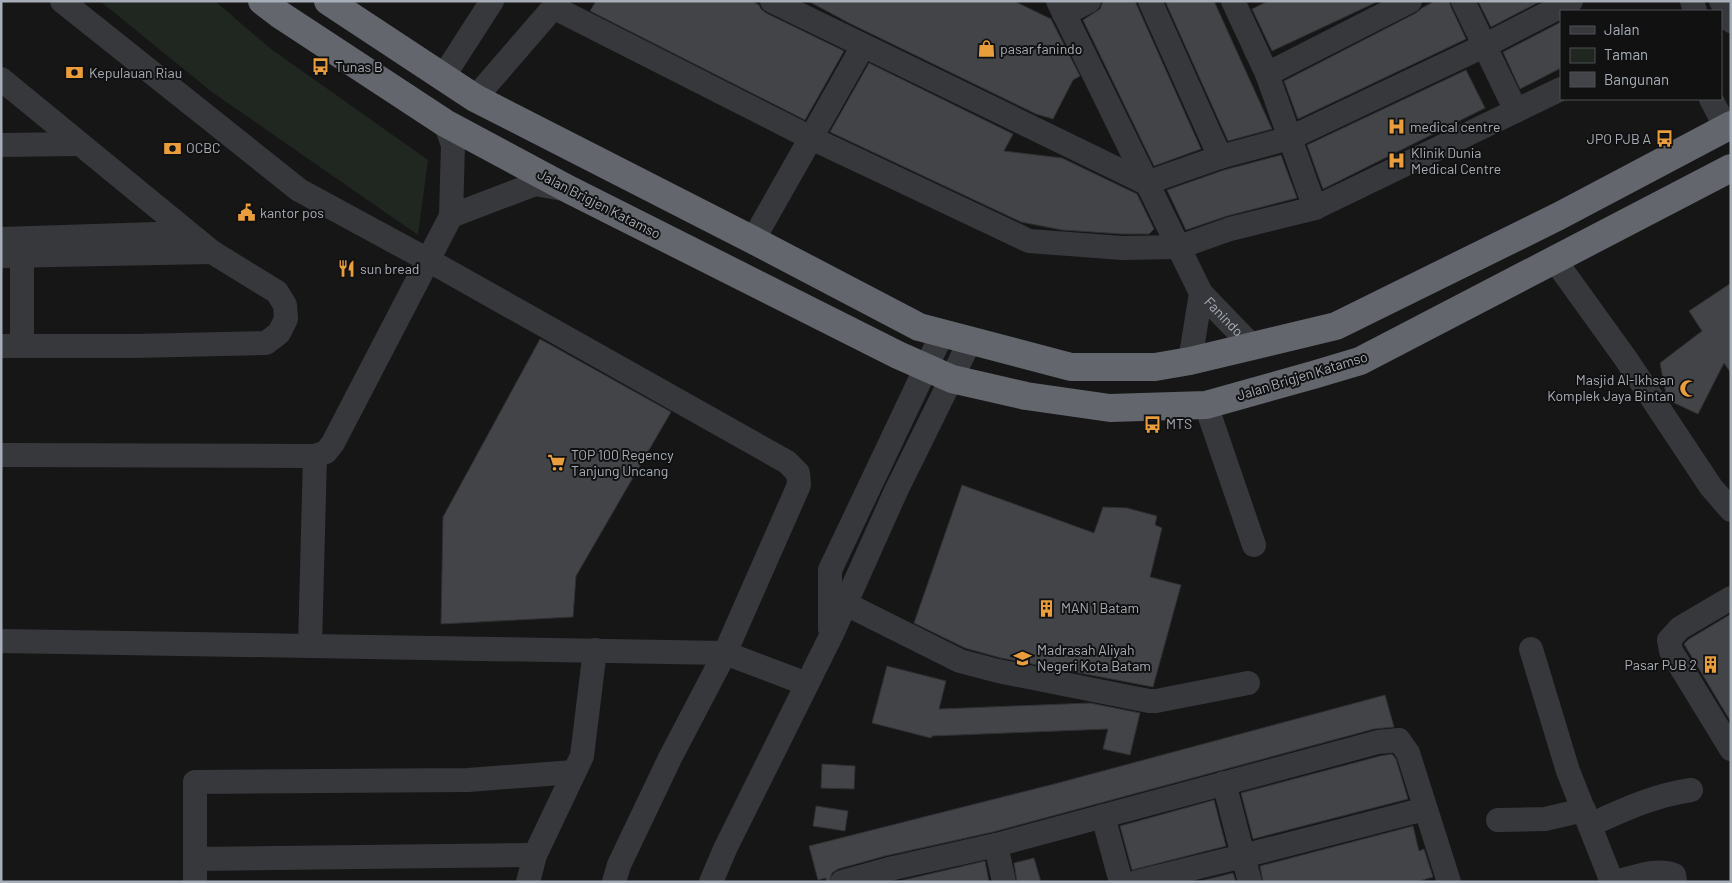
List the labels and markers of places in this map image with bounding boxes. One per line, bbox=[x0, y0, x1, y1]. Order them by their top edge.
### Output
shop icon: pasar fanindo bbox=[976, 39, 996, 59]
place label: pasar fanindo bbox=[1000, 40, 1082, 57]
bus stop icon: Tunas B bbox=[311, 57, 331, 77]
place label: Tunas B bbox=[335, 58, 383, 75]
bank icon: Kepulauan Riau bbox=[65, 63, 85, 83]
place label: Kepulauan Riau bbox=[89, 64, 182, 81]
hospital icon: medical centre bbox=[1386, 117, 1406, 137]
place label: medical centre bbox=[1410, 118, 1500, 135]
bus stop icon: JPO PJB A bbox=[1655, 129, 1675, 149]
place label: JPO PJB A bbox=[1587, 130, 1651, 147]
bank icon: OCBC bbox=[162, 138, 182, 158]
place label: OCBC bbox=[186, 139, 220, 156]
place label: Klinik Dunia Medical Centre bbox=[1411, 144, 1501, 177]
hospital icon: Klinik Dunia Medical Centre bbox=[1387, 151, 1407, 171]
public building icon: kantor pos bbox=[236, 203, 256, 223]
place label: kantor pos bbox=[260, 204, 324, 221]
restaurant icon: sun bread bbox=[336, 259, 356, 279]
place label: sun bread bbox=[360, 260, 419, 277]
place label: Masjid Al-Ikhsan Komplek Jaya Bintan bbox=[1547, 371, 1674, 404]
mosque icon: Masjid Al-Ikhsan Komplek Jaya Bintan bbox=[1678, 378, 1698, 398]
bus stop icon: MTS bbox=[1142, 414, 1162, 434]
place label: MTS bbox=[1166, 415, 1192, 432]
place label: TOP 100 Regency Tanjung Uncang bbox=[571, 446, 674, 479]
supermarket icon: TOP 100 Regency Tanjung Uncang bbox=[547, 453, 567, 473]
building icon: MAN 1 Batam bbox=[1037, 598, 1057, 618]
place label: MAN 1 Batam bbox=[1061, 599, 1139, 616]
place label: Madrasah Aliyah Negeri Kota Batam bbox=[1037, 641, 1151, 674]
school or university icon: Madrasah Aliyah Negeri Kota Batam bbox=[1013, 648, 1033, 668]
building icon: Pasar PJB 2 bbox=[1701, 655, 1721, 675]
place label: Pasar PJB 2 bbox=[1625, 656, 1697, 673]

